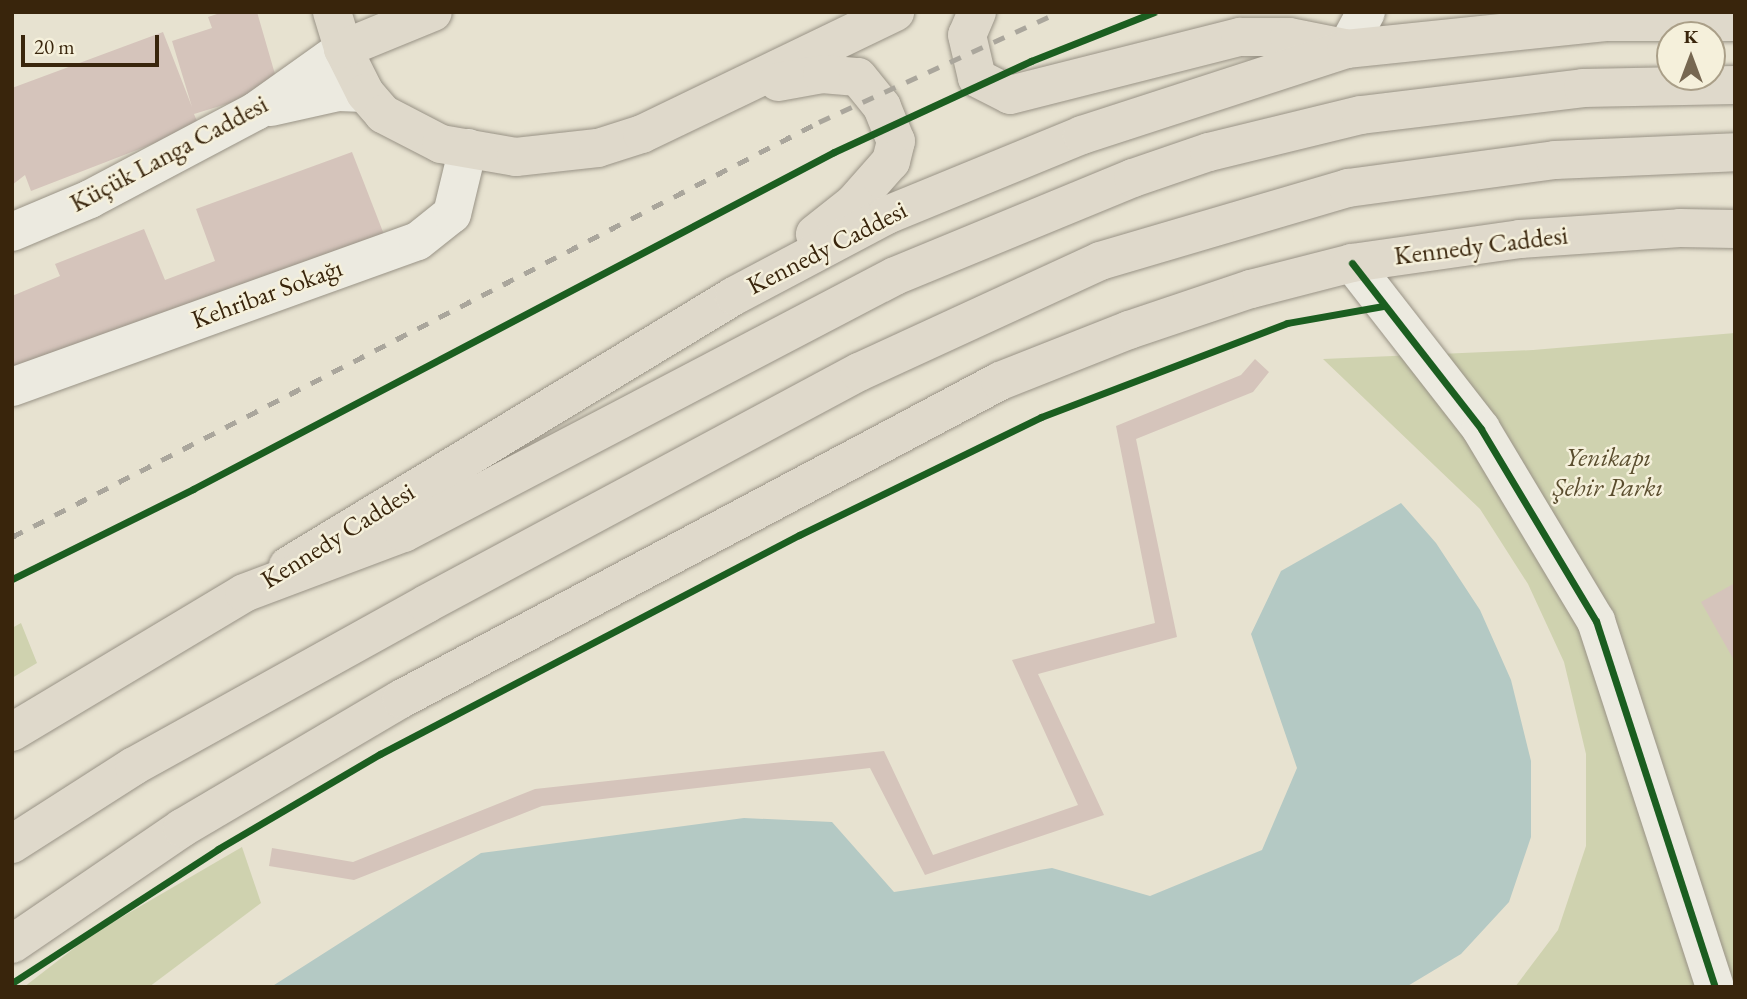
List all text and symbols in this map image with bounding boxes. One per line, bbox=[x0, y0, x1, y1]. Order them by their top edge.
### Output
scale bar bbox=[24, 21, 163, 65]
north arrow bbox=[1656, 21, 1726, 91]
text: K bbox=[1684, 24, 1698, 49]
text: 20 m bbox=[34, 33, 75, 60]
street label: Küçük Langa Caddesi bbox=[65, 89, 273, 219]
street label: Kennedy Caddesi bbox=[742, 194, 912, 302]
street label: Kennedy Caddesi bbox=[1392, 220, 1570, 272]
street label: Kehribar Sokağı bbox=[187, 252, 347, 336]
park label: Yenikapı Şehir Parkı bbox=[1553, 442, 1663, 504]
street label: Kennedy Caddesi bbox=[256, 476, 420, 596]

